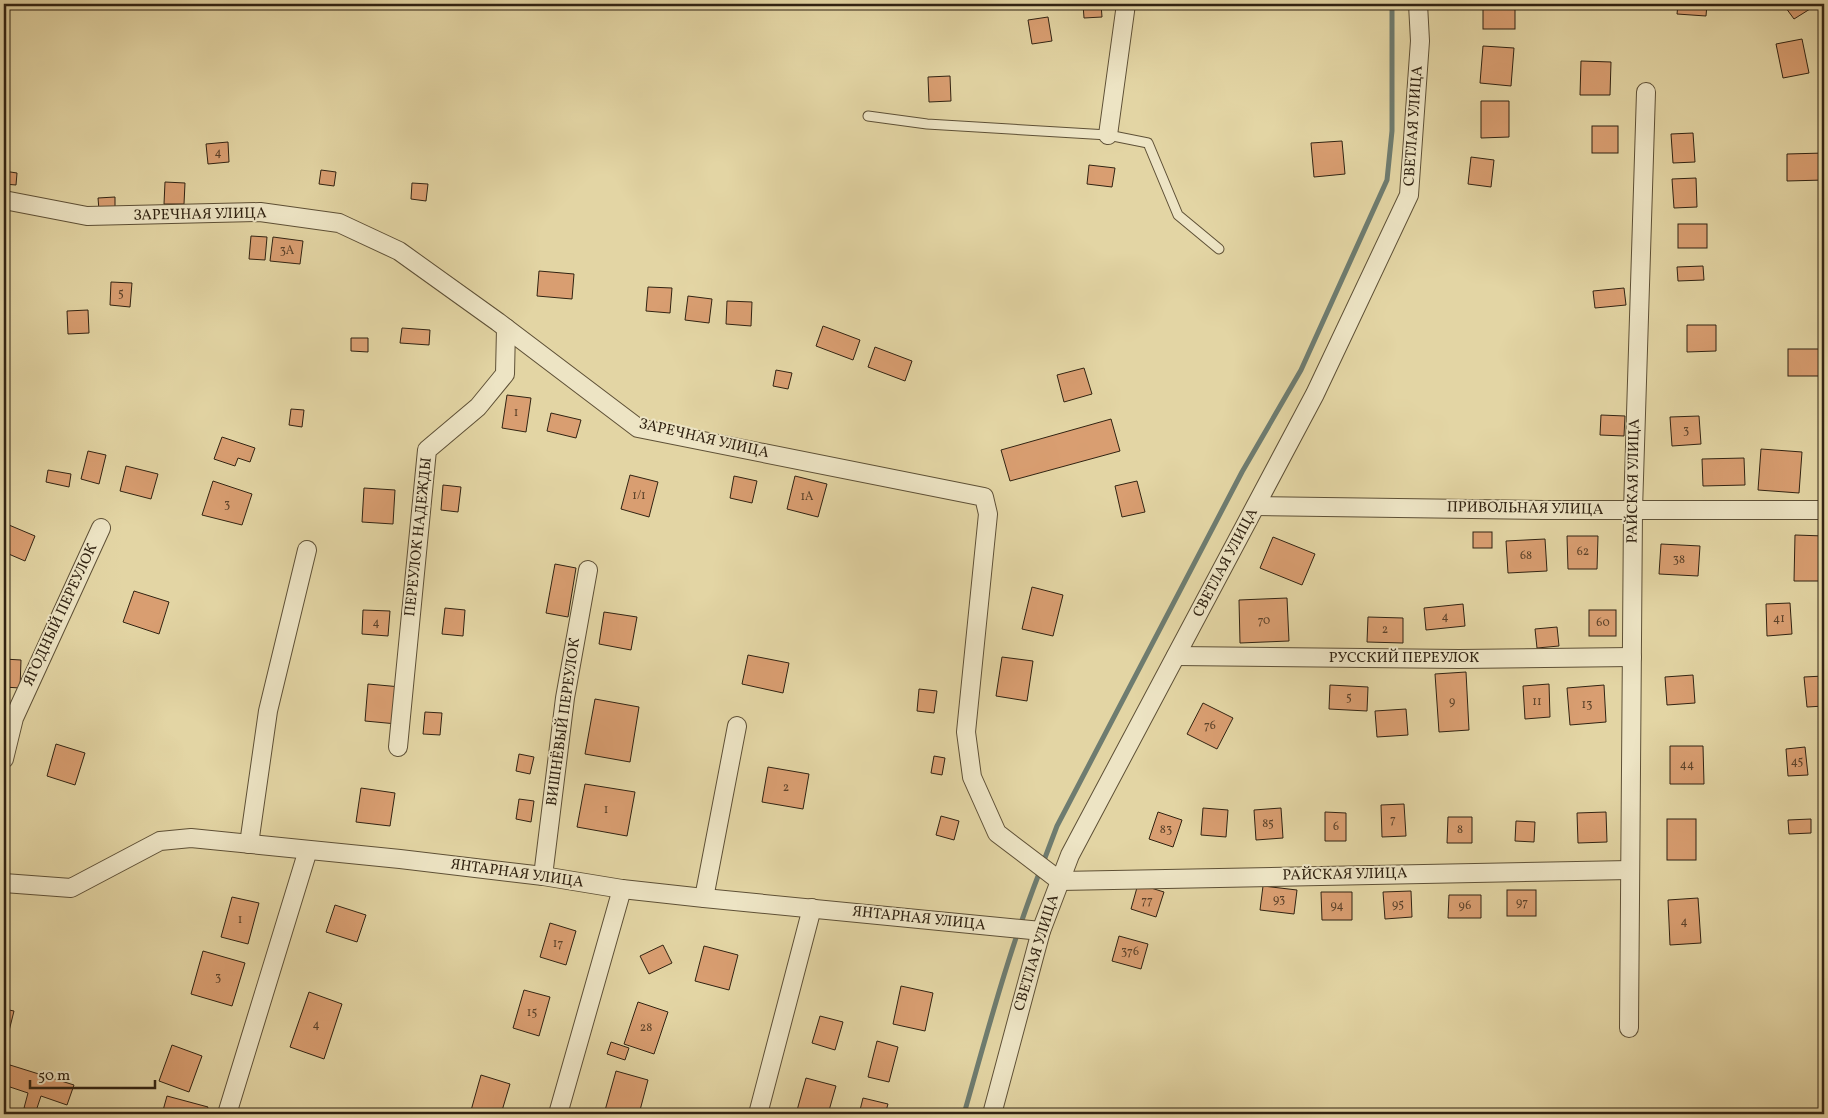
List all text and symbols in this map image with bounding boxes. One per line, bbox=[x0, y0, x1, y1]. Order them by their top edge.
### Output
street label: СВЕТЛАЯ УЛИЦА bbox=[1399, 65, 1429, 187]
house number: 4 bbox=[214, 145, 222, 161]
street label: ЗАРЕЧНАЯ УЛИЦА bbox=[133, 203, 267, 227]
house number: 3А bbox=[280, 243, 295, 259]
house number: 5 bbox=[118, 286, 124, 302]
house number: 1 bbox=[514, 405, 518, 421]
street label: ЗАРЕЧНАЯ УЛИЦА bbox=[637, 414, 772, 464]
street label: РАЙСКАЯ УЛИЦА bbox=[1622, 418, 1646, 544]
house number: 3 bbox=[1683, 423, 1689, 439]
street label: ПЕРЕУЛОК НАДЕЖДЫ bbox=[400, 456, 438, 618]
house number: 1/1 bbox=[632, 488, 646, 504]
house number: 1А bbox=[800, 489, 814, 505]
house number: 3 bbox=[224, 497, 230, 513]
street label: ПРИВОЛЬНАЯ УЛИЦА bbox=[1447, 497, 1604, 521]
street label: СВЕТЛАЯ УЛИЦА bbox=[1188, 504, 1264, 621]
street label: ЯГОДНЫЙ ПЕРЕУЛОК bbox=[19, 540, 103, 690]
house number: 62 bbox=[1577, 544, 1589, 560]
house number: 68 bbox=[1520, 548, 1532, 564]
house number: 38 bbox=[1673, 552, 1685, 568]
house number: 4 bbox=[1441, 609, 1449, 625]
house number: 41 bbox=[1773, 611, 1785, 627]
house number: 70 bbox=[1258, 613, 1270, 629]
house number: 4 bbox=[372, 615, 380, 631]
house number: 60 bbox=[1596, 615, 1610, 631]
house number: 2 bbox=[1382, 622, 1388, 638]
street label: ВИШНЁВЫЙ ПЕРЕУЛОК bbox=[542, 637, 586, 807]
street label: РУССКИЙ ПЕРЕУЛОК bbox=[1329, 648, 1479, 669]
house number: 5 bbox=[1346, 690, 1352, 706]
house number: 9 bbox=[1449, 694, 1455, 710]
house number: 11 bbox=[1532, 694, 1542, 710]
house number: 13 bbox=[1582, 697, 1592, 713]
house number: 76 bbox=[1204, 718, 1216, 734]
house number: 45 bbox=[1791, 754, 1804, 770]
house number: 44 bbox=[1680, 757, 1694, 773]
house number: 2 bbox=[783, 780, 789, 796]
house number: 1 bbox=[604, 802, 608, 818]
house number: 7 bbox=[1390, 812, 1396, 828]
house number: 85 bbox=[1262, 816, 1274, 832]
house number: 6 bbox=[1333, 819, 1339, 835]
house number: 83 bbox=[1160, 822, 1172, 838]
house number: 8 bbox=[1457, 822, 1463, 838]
street label: ЯНТАРНАЯ УЛИЦА bbox=[449, 854, 585, 894]
street label: РАЙСКАЯ УЛИЦА bbox=[1282, 863, 1408, 887]
street label: СВЕТЛАЯ УЛИЦА bbox=[1009, 892, 1065, 1014]
house number: 93 bbox=[1273, 892, 1285, 908]
house number: 77 bbox=[1141, 893, 1153, 909]
house number: 97 bbox=[1516, 895, 1528, 911]
house number: 95 bbox=[1392, 897, 1404, 913]
house number: 94 bbox=[1330, 898, 1344, 914]
house number: 96 bbox=[1459, 898, 1471, 914]
street label: ЯНТАРНАЯ УЛИЦА bbox=[851, 902, 987, 936]
house number: 1 bbox=[238, 912, 242, 928]
house number: 4 bbox=[1680, 914, 1688, 930]
house number: 17 bbox=[553, 936, 563, 952]
house number: 376 bbox=[1121, 944, 1139, 960]
house number: 3 bbox=[215, 970, 221, 986]
house number: 15 bbox=[527, 1005, 537, 1021]
house number: 4 bbox=[312, 1017, 320, 1033]
house number: 28 bbox=[640, 1020, 652, 1036]
scale bar bbox=[30, 1058, 155, 1090]
text: 50 m bbox=[38, 1066, 70, 1087]

